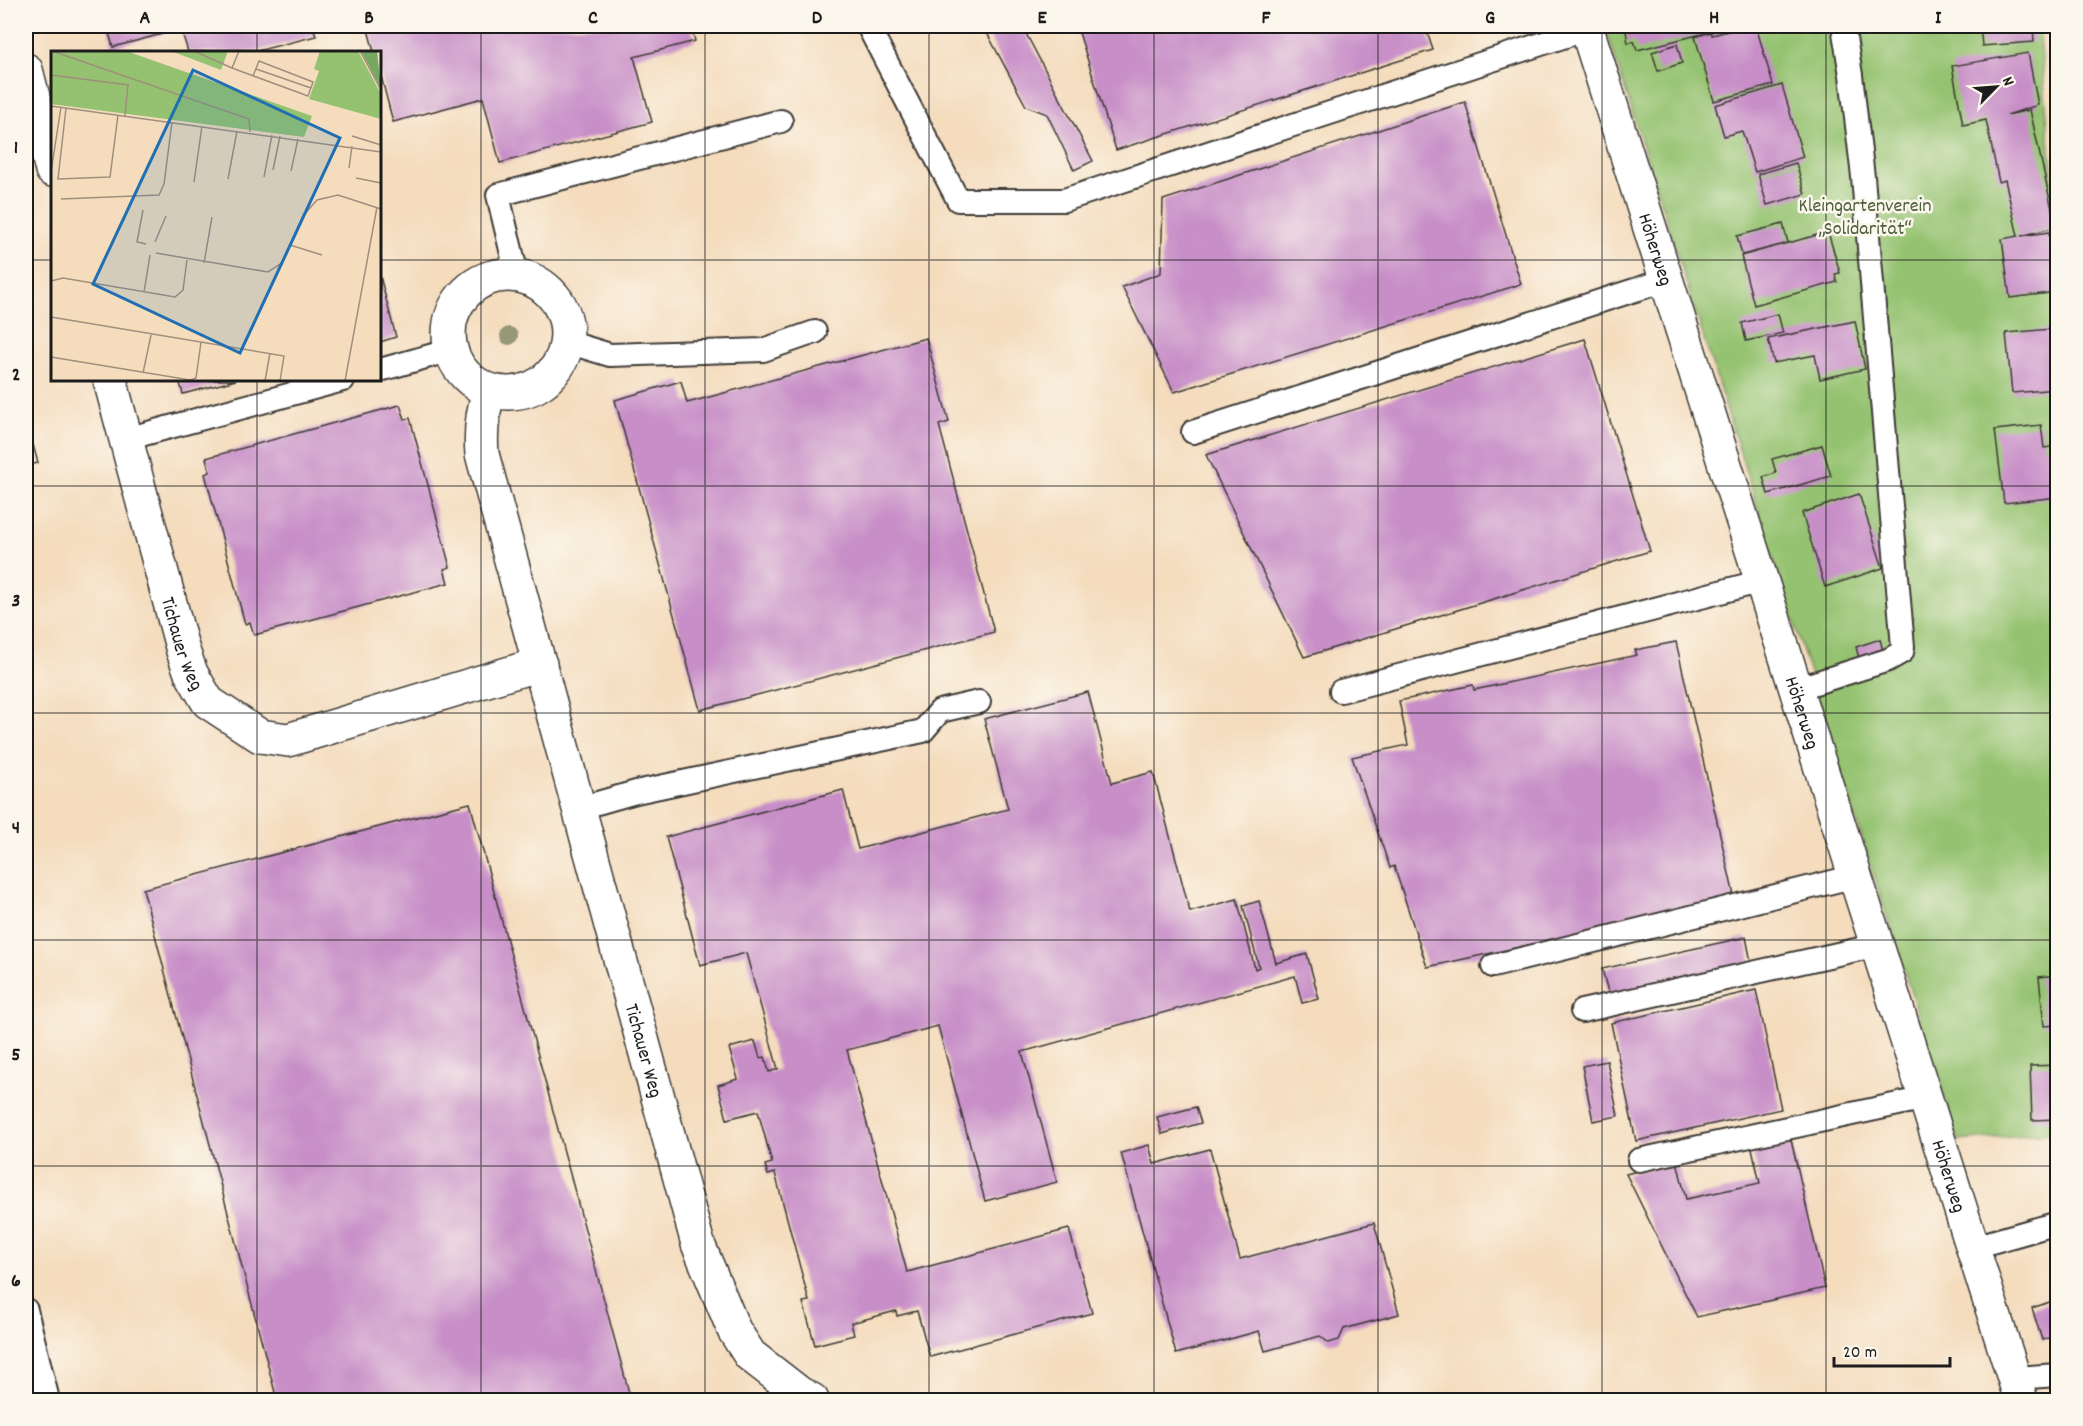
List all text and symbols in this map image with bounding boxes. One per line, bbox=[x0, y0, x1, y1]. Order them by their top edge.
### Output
text: A bbox=[140, 5, 151, 33]
text: B bbox=[364, 5, 374, 33]
text: C bbox=[588, 5, 598, 33]
text: D bbox=[812, 5, 823, 33]
text: E bbox=[1037, 5, 1047, 33]
text: F bbox=[1262, 5, 1272, 33]
text: G bbox=[1485, 5, 1495, 33]
text: H bbox=[1709, 5, 1719, 33]
text: I bbox=[1935, 5, 1942, 33]
inset map bbox=[51, 51, 381, 381]
north arrow bbox=[1966, 57, 2026, 117]
text: N bbox=[1995, 73, 2019, 90]
text: 1 bbox=[14, 135, 18, 163]
park label: Kleingartenverein „Solidarität“ bbox=[1799, 193, 1931, 244]
street label: Höherweg bbox=[1629, 210, 1678, 290]
text: 2 bbox=[12, 362, 20, 390]
text: 3 bbox=[12, 588, 20, 616]
street label: Tichauer Weg bbox=[152, 594, 209, 697]
street label: Höherweg bbox=[1776, 673, 1825, 753]
text: 4 bbox=[12, 815, 20, 843]
street label: Tichauer Weg bbox=[616, 1001, 668, 1101]
text: 5 bbox=[11, 1042, 21, 1070]
street label: Höherweg bbox=[1922, 1137, 1972, 1217]
text: 6 bbox=[11, 1268, 21, 1296]
scale bar bbox=[1834, 1330, 1950, 1368]
text: 20 m bbox=[1843, 1341, 1877, 1366]

